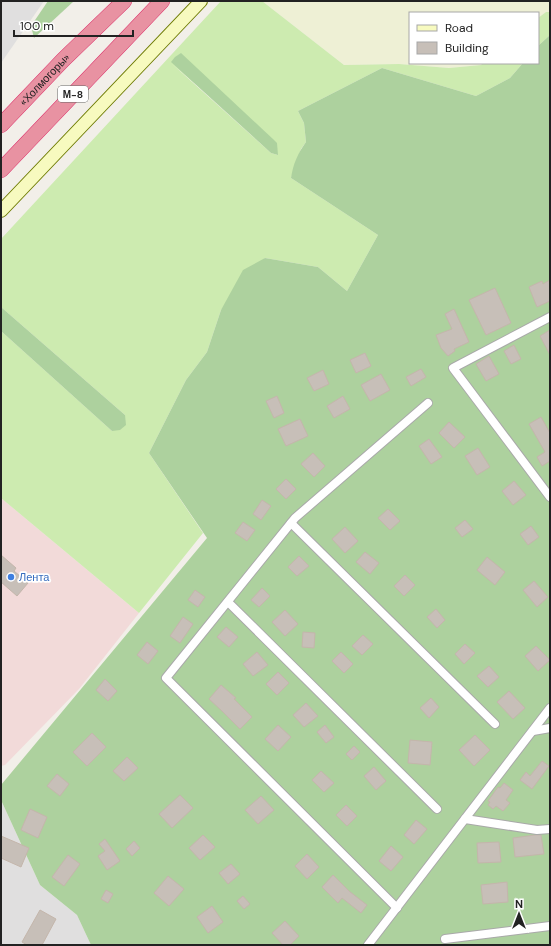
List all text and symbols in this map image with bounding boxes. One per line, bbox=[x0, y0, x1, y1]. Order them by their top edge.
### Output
scale bar bbox=[14, 12, 133, 38]
legend bbox=[409, 12, 539, 64]
text: 100 m bbox=[20, 18, 54, 34]
text: Road bbox=[445, 20, 473, 36]
text: Building bbox=[445, 40, 489, 56]
street label: «Холмогоры» bbox=[16, 50, 73, 109]
road number: М-8 bbox=[58, 86, 88, 102]
place label: Лента bbox=[19, 570, 50, 584]
marker: Лента bbox=[6, 572, 16, 582]
north arrow bbox=[499, 894, 539, 934]
text: N bbox=[515, 897, 523, 911]

